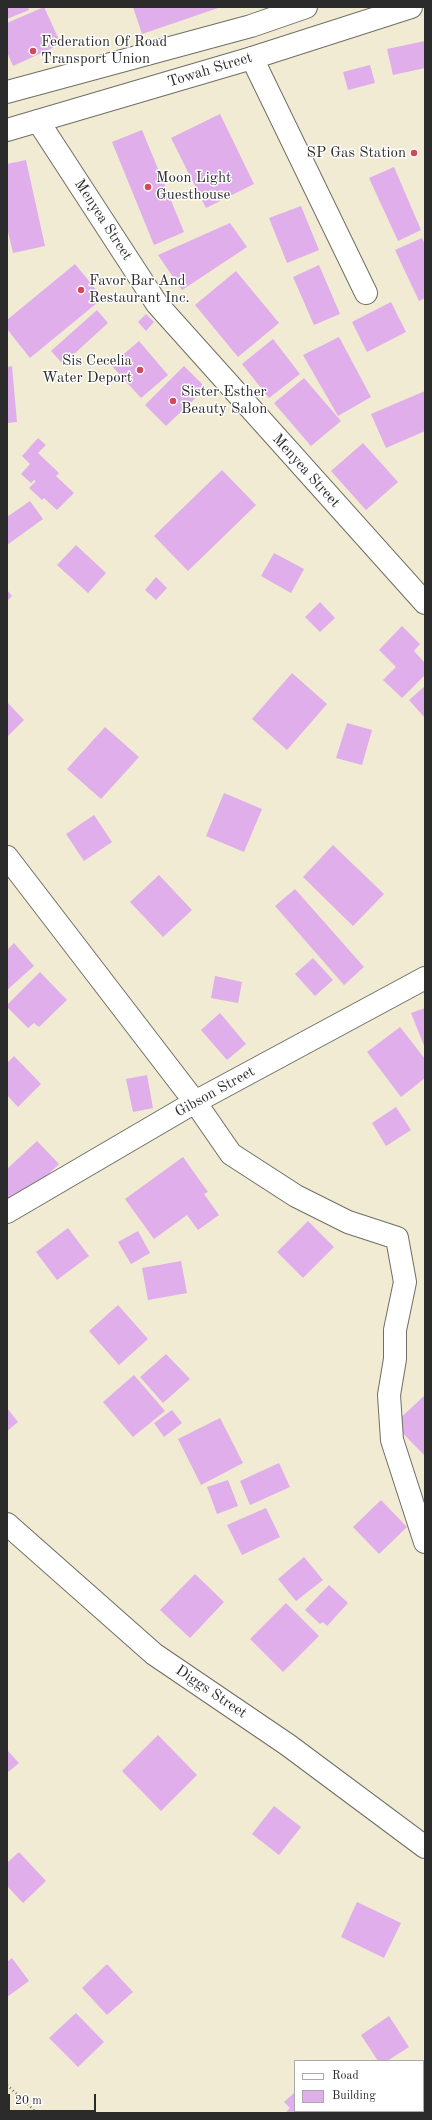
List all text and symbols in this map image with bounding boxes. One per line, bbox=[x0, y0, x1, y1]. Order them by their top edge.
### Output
place label: Federation Of Road Transport Union bbox=[41, 33, 167, 68]
marker: Federation Of Road Transport Union bbox=[28, 46, 38, 56]
street label: Towah Street bbox=[165, 49, 255, 91]
place label: SP Gas Station bbox=[307, 144, 406, 162]
marker: SP Gas Station bbox=[409, 148, 419, 158]
place label: Moon Light Guesthouse bbox=[156, 169, 231, 204]
street label: Menyea Street bbox=[70, 176, 136, 264]
marker: Moon Light Guesthouse bbox=[143, 182, 153, 192]
place label: Favor Bar And Restaurant Inc. bbox=[89, 272, 190, 307]
marker: Favor Bar And Restaurant Inc. bbox=[76, 285, 86, 295]
place label: Sis Cecelia Water Deport bbox=[42, 352, 132, 387]
marker: Sis Cecelia Water Deport bbox=[135, 365, 145, 375]
place label: Sister Esther Beauty Salon bbox=[181, 383, 267, 418]
marker: Sister Esther Beauty Salon bbox=[168, 396, 178, 406]
street label: Menyea Street bbox=[268, 430, 344, 512]
street label: Gibson Street bbox=[172, 1063, 258, 1121]
street label: Diggs Street bbox=[172, 1661, 250, 1723]
legend bbox=[294, 2060, 424, 2112]
text: Road bbox=[332, 2070, 359, 2082]
scale bar bbox=[10, 2086, 98, 2112]
text: Building bbox=[332, 2090, 376, 2102]
text: 20 m bbox=[15, 2095, 42, 2107]

